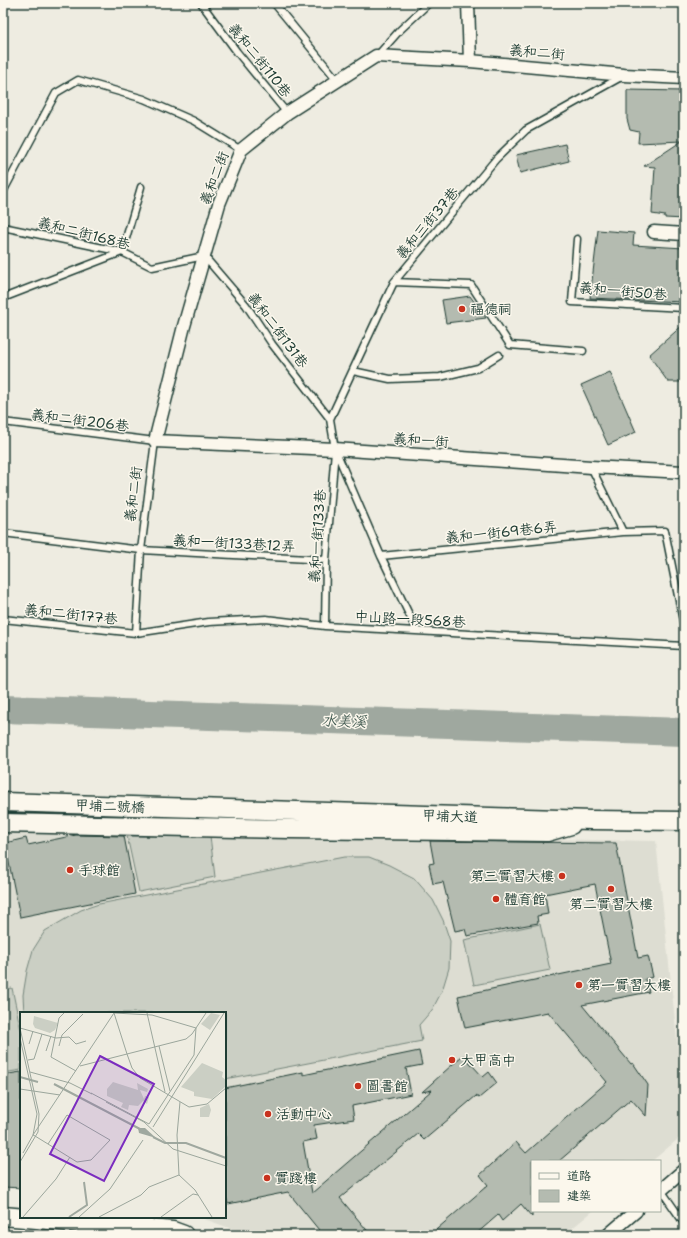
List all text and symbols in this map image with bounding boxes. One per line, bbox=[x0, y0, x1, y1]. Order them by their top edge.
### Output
street label: 義和二街110巷 bbox=[224, 19, 296, 102]
street label: 義和二街 bbox=[508, 41, 566, 63]
street label: 義和二街 bbox=[196, 149, 232, 207]
street label: 義和三街37巷 bbox=[392, 183, 463, 263]
street label: 義和二街168巷 bbox=[36, 213, 133, 253]
street label: 義和一街50巷 bbox=[578, 278, 669, 304]
street label: 義和二街131巷 bbox=[244, 289, 313, 372]
place label: 福德祠 bbox=[470, 300, 512, 318]
marker: 福德祠 bbox=[457, 304, 467, 314]
street label: 義和二街206巷 bbox=[30, 405, 131, 435]
street label: 義和一街 bbox=[392, 429, 450, 451]
street label: 義和二街 bbox=[121, 465, 145, 523]
street label: 義和一街133巷 bbox=[305, 488, 329, 583]
street label: 義和一街69巷6弄 bbox=[444, 517, 558, 547]
street label: 義和一街133巷12弄 bbox=[172, 531, 296, 555]
street label: 義和二街177巷 bbox=[23, 600, 120, 628]
street label: 中山路一段568巷 bbox=[354, 607, 467, 631]
water label: 水美溪 bbox=[321, 710, 368, 732]
street label: 甲埔二號橋 bbox=[75, 796, 145, 816]
street label: 甲埔大道 bbox=[422, 806, 478, 826]
place label: 手球館 bbox=[78, 861, 120, 879]
marker: 手球館 bbox=[65, 865, 75, 875]
place label: 第三實習大樓 bbox=[470, 867, 554, 885]
marker: 第三實習大樓 bbox=[557, 871, 567, 881]
marker: 第二實習大樓 bbox=[606, 884, 616, 894]
place label: 體育館 bbox=[504, 890, 546, 908]
marker: 體育館 bbox=[491, 894, 501, 904]
place label: 第二實習大樓 bbox=[569, 895, 653, 913]
place label: 第一實習大樓 bbox=[587, 976, 671, 994]
marker: 第一實習大樓 bbox=[574, 980, 584, 990]
inset map bbox=[20, 1012, 226, 1218]
place label: 大甲高中 bbox=[460, 1051, 516, 1069]
marker: 大甲高中 bbox=[447, 1055, 457, 1065]
place label: 圖書館 bbox=[366, 1077, 408, 1095]
marker: 圖書館 bbox=[353, 1081, 363, 1091]
place label: 活動中心 bbox=[276, 1105, 332, 1123]
marker: 活動中心 bbox=[263, 1109, 273, 1119]
legend bbox=[531, 1160, 661, 1212]
text: 道路 bbox=[567, 1168, 591, 1184]
place label: 實踐樓 bbox=[275, 1169, 317, 1187]
marker: 實踐樓 bbox=[262, 1173, 272, 1183]
text: 建築 bbox=[567, 1188, 591, 1204]

